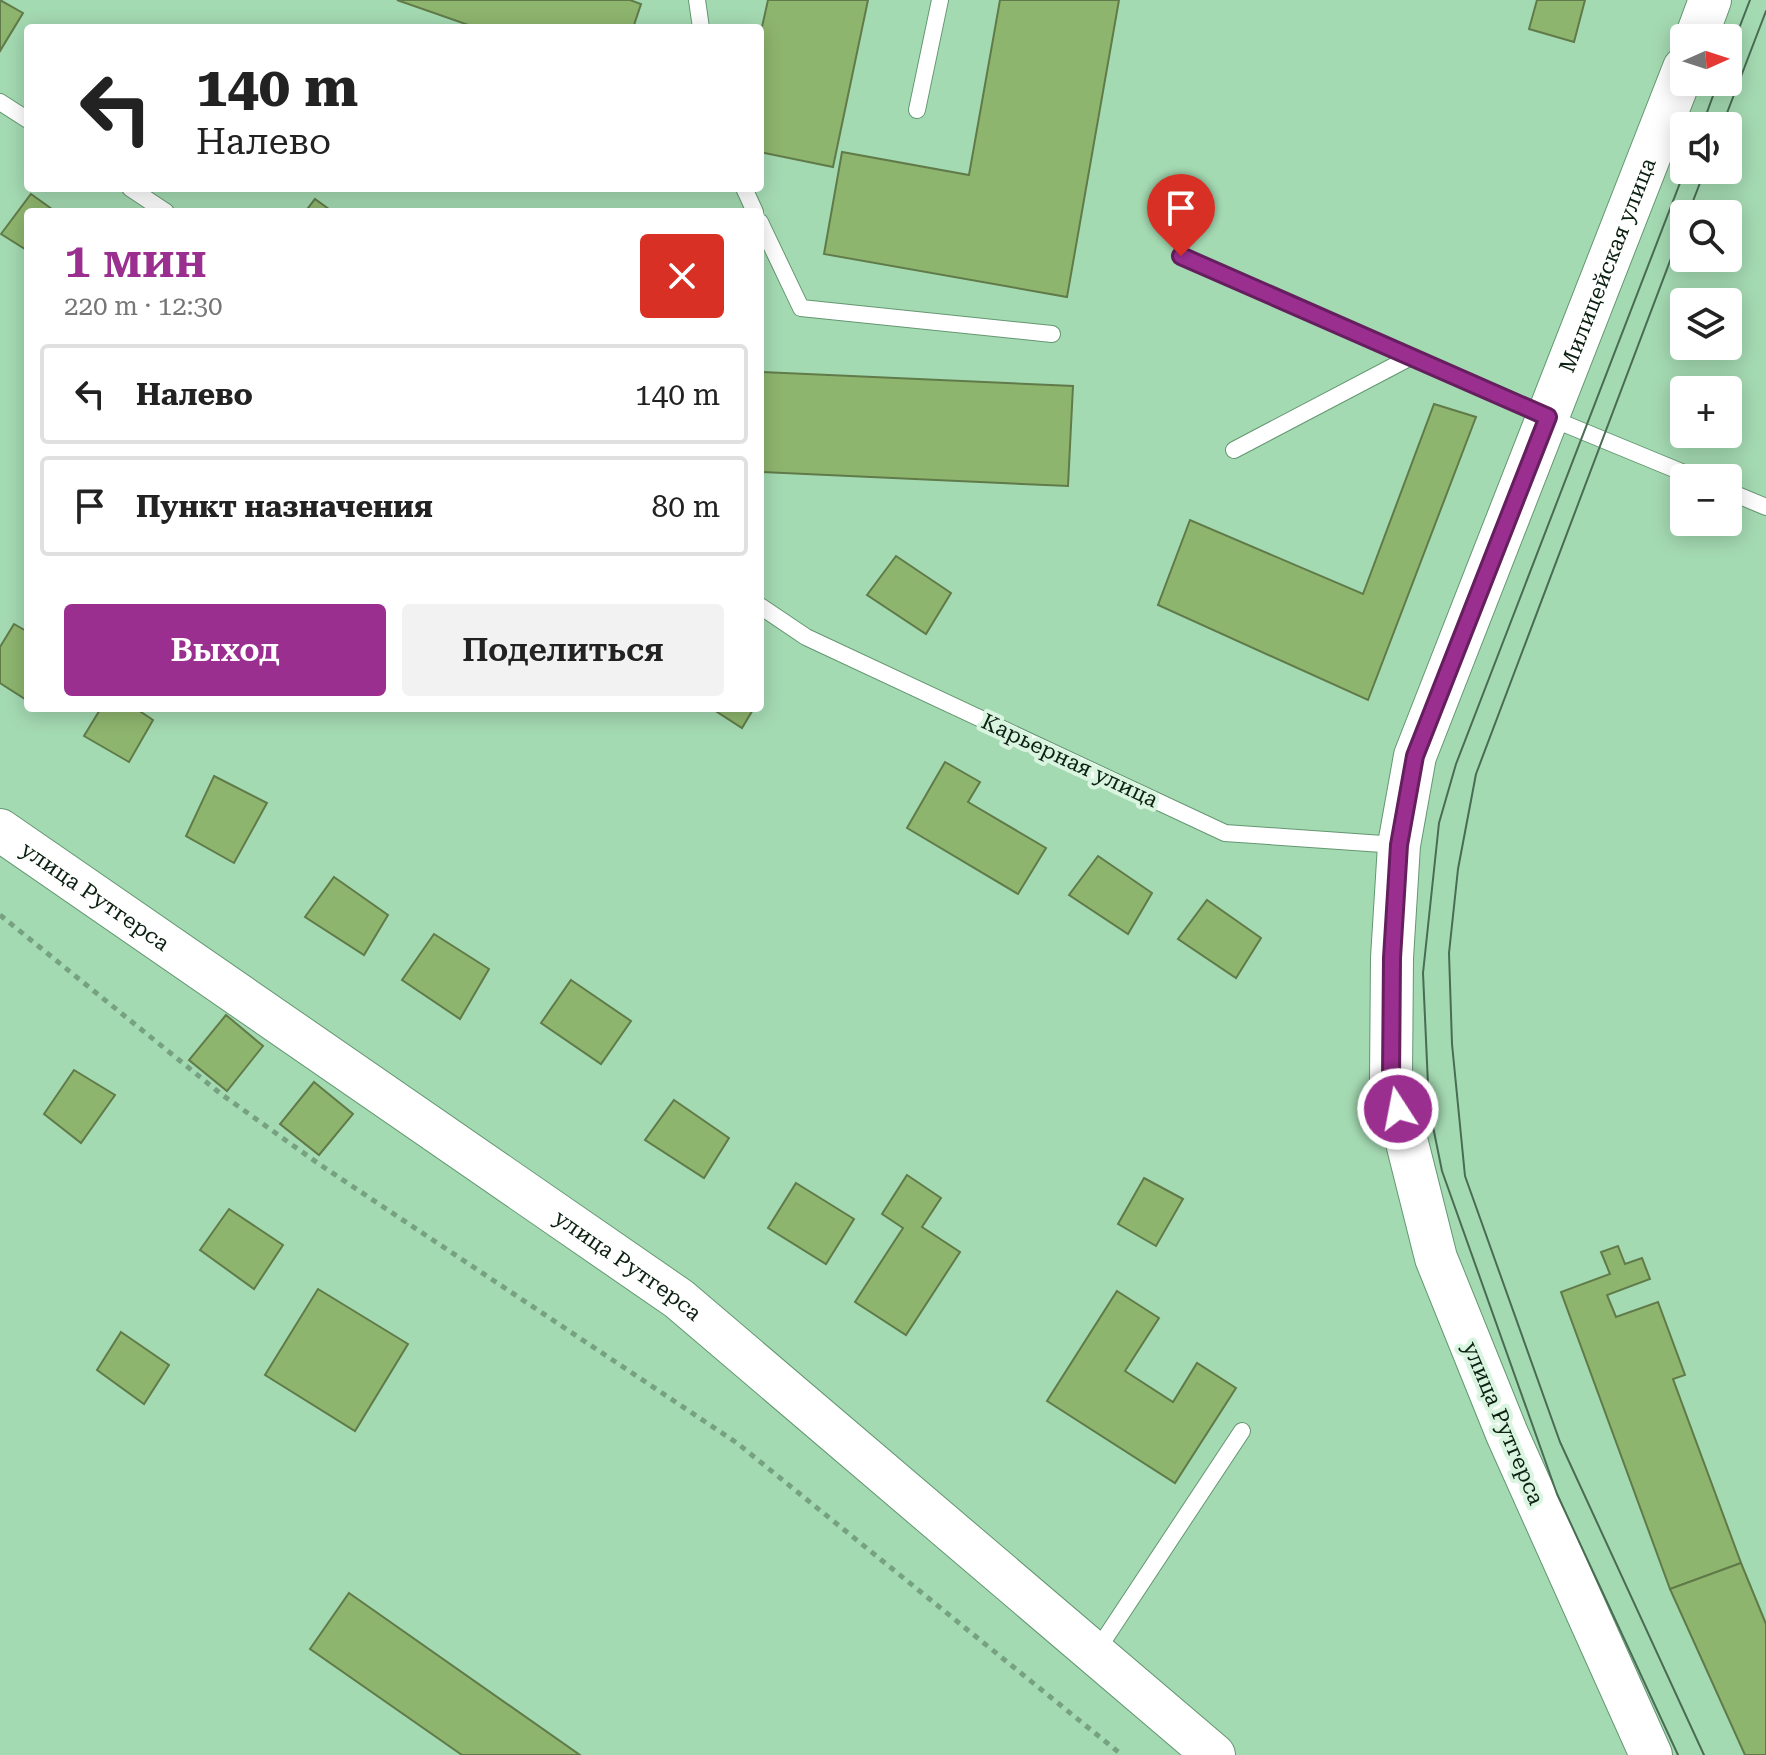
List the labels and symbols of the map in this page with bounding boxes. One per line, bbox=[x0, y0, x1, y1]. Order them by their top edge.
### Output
north arrow bbox=[1670, 24, 1742, 96]
street label: Милицейская улица bbox=[1554, 154, 1661, 376]
pin bbox=[1147, 174, 1215, 256]
street label: Карьерная улица bbox=[978, 709, 1162, 812]
street label: улица Рутгерса bbox=[16, 836, 174, 956]
position arrow bbox=[1356, 1067, 1440, 1151]
street label: улица Рутгерса bbox=[549, 1205, 707, 1326]
street label: улица Рутгерса bbox=[1458, 1338, 1549, 1508]

